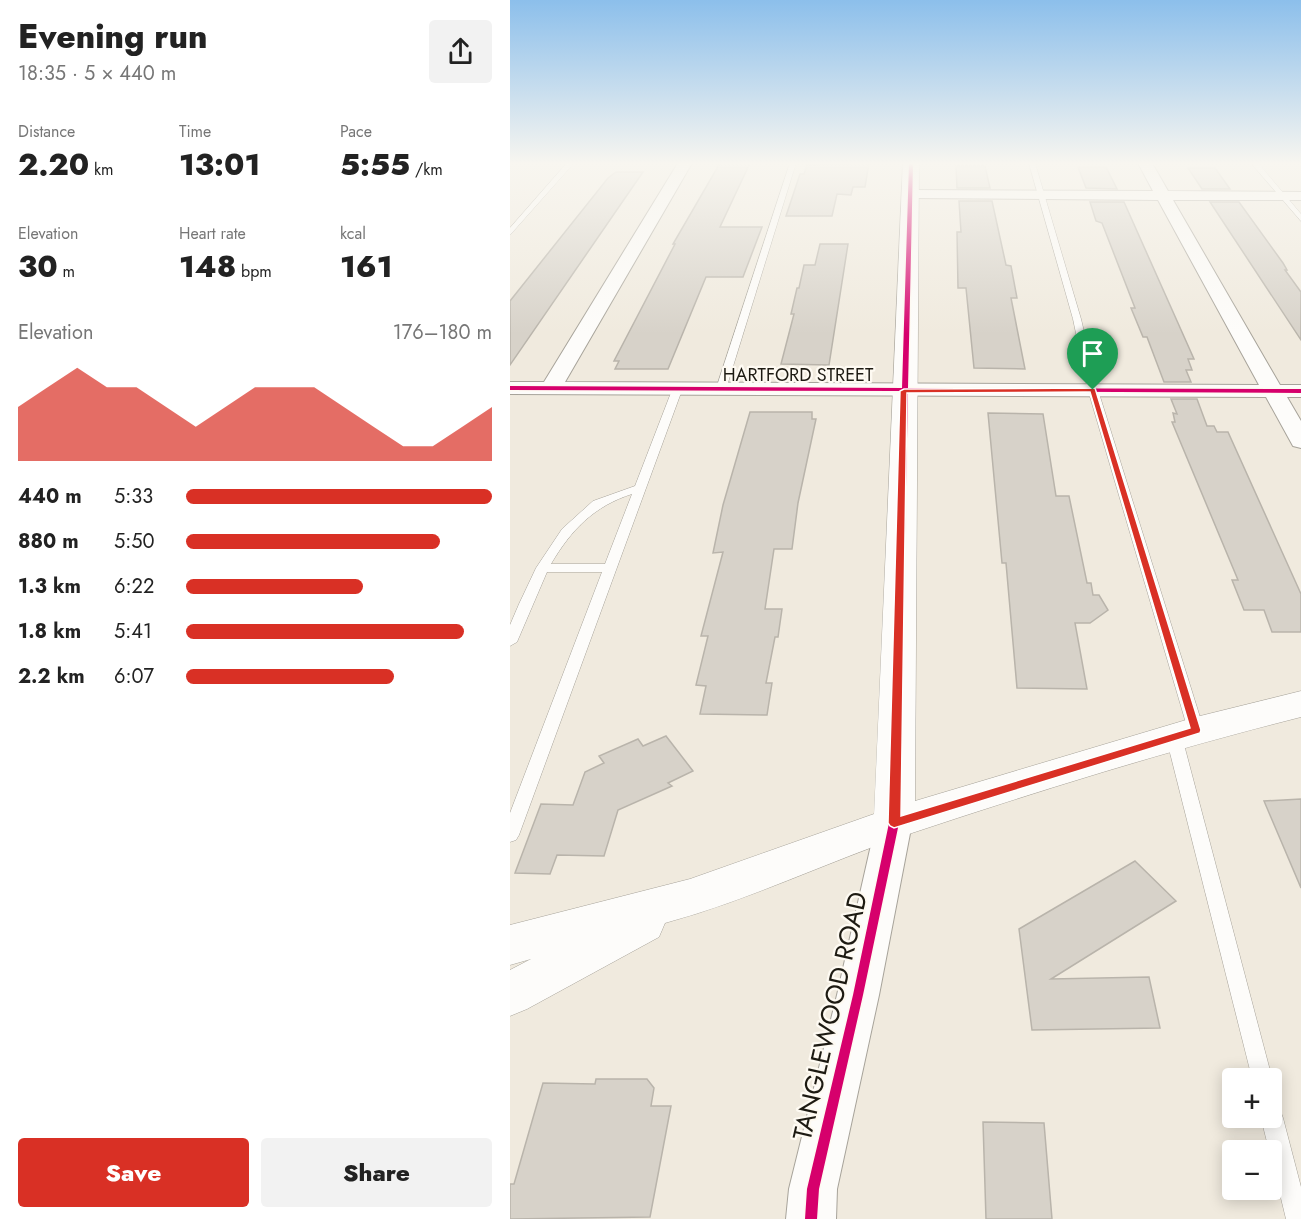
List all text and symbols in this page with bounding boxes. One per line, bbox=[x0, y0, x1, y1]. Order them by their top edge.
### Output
text: Evening run bbox=[18, 13, 208, 60]
button: share bbox=[429, 20, 492, 83]
text: 18:35 · 5 × 440 m bbox=[18, 59, 176, 88]
text: Distance bbox=[18, 120, 75, 143]
text: Time bbox=[179, 120, 211, 143]
text: Pace bbox=[340, 120, 372, 143]
text: 2.20 bbox=[18, 143, 89, 186]
text: 13:01 bbox=[179, 143, 260, 186]
text: 5:55 bbox=[340, 143, 410, 186]
text: km bbox=[89, 158, 114, 181]
text: /km bbox=[410, 158, 443, 181]
text: Elevation bbox=[18, 222, 78, 245]
text: Heart rate bbox=[179, 222, 246, 245]
text: kcal bbox=[340, 222, 366, 245]
text: 30 bbox=[18, 245, 58, 288]
text: 148 bbox=[179, 245, 236, 288]
text: 161 bbox=[340, 245, 393, 288]
text: m bbox=[58, 260, 75, 283]
text: bpm bbox=[236, 260, 272, 283]
text: Elevation bbox=[18, 318, 93, 347]
text: 176–180 m bbox=[393, 318, 492, 347]
pin bbox=[1067, 328, 1118, 390]
icon: arrive bbox=[1076, 337, 1109, 370]
street label: HARTFORD STREET bbox=[723, 362, 874, 388]
text: 440 m bbox=[18, 482, 82, 511]
text: 5:33 bbox=[114, 482, 153, 511]
text: 880 m bbox=[18, 527, 79, 556]
text: 5:50 bbox=[114, 527, 155, 556]
text: 1.3 km bbox=[18, 572, 81, 601]
text: 6:22 bbox=[114, 572, 154, 601]
text: 1.8 km bbox=[18, 617, 81, 646]
text: 5:41 bbox=[114, 617, 152, 646]
text: 2.2 km bbox=[18, 662, 85, 691]
text: 6:07 bbox=[114, 662, 154, 691]
street label: TANGLEWOOD ROAD bbox=[783, 888, 877, 1144]
map controls bbox=[1222, 1068, 1282, 1200]
button: + bbox=[1222, 1068, 1282, 1128]
button: Save bbox=[18, 1138, 249, 1207]
button: Share bbox=[261, 1138, 492, 1207]
button: − bbox=[1222, 1140, 1282, 1200]

